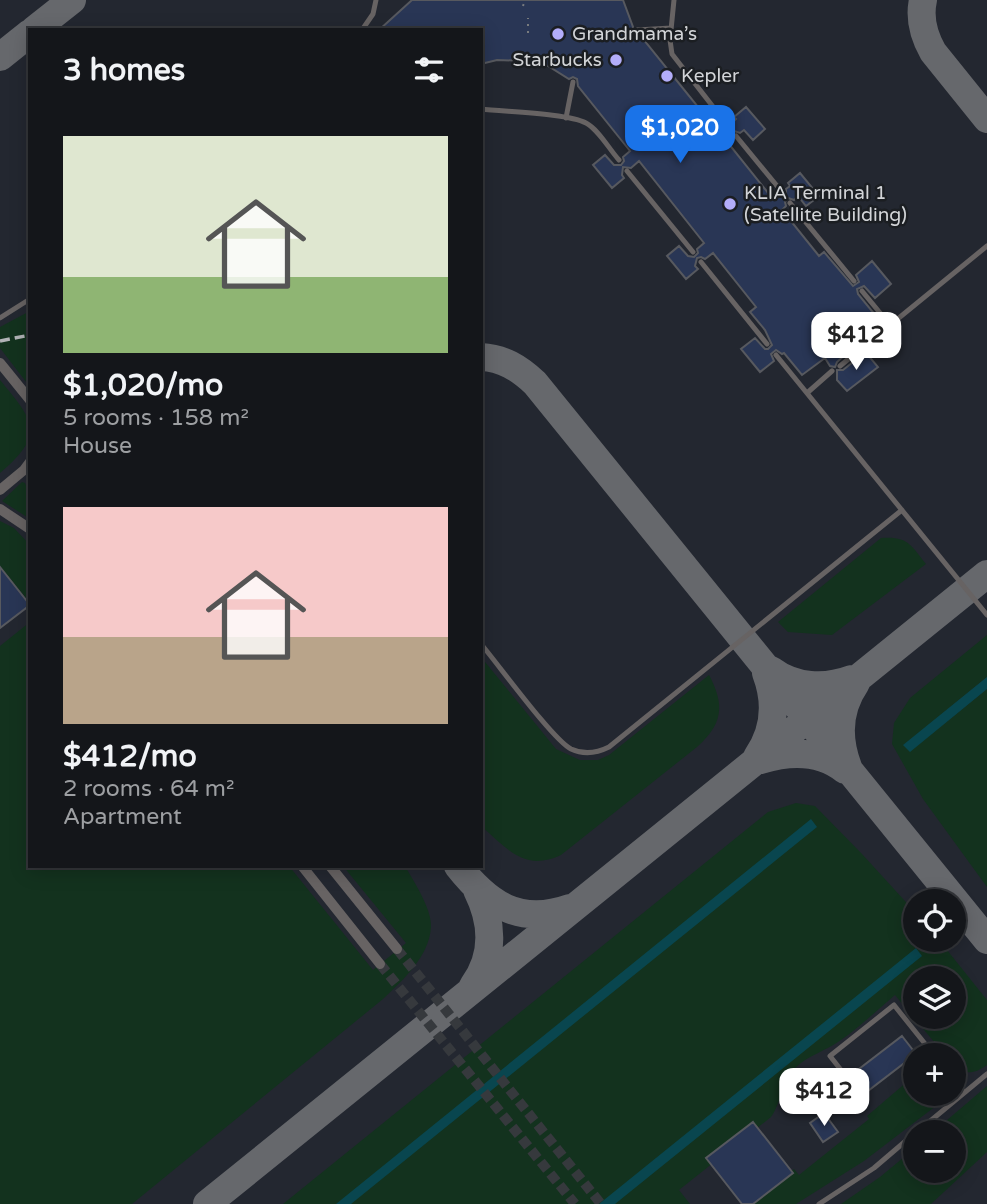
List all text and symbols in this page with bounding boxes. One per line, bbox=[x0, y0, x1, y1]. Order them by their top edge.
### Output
place label: Grandmama’s bbox=[572, 23, 697, 45]
marker: Grandmama’s bbox=[550, 26, 566, 42]
place label: Starbucks bbox=[512, 49, 602, 71]
icon: filters bbox=[410, 51, 448, 89]
text: 3 homes bbox=[63, 52, 185, 89]
marker: Starbucks bbox=[608, 52, 624, 68]
place label: Kepler bbox=[681, 65, 740, 87]
marker: Kepler bbox=[659, 68, 675, 84]
pin: $1,020 bbox=[623, 106, 737, 165]
text: $1,020 bbox=[641, 114, 719, 142]
icon: home bbox=[193, 181, 319, 307]
place label: KLIA Terminal 1 (Satellite Building) bbox=[744, 182, 907, 226]
marker: KLIA Terminal 1 (Satellite Building) bbox=[722, 196, 738, 212]
pin: $412 bbox=[815, 312, 897, 372]
text: $412 bbox=[827, 321, 885, 349]
text: $1,020/mo bbox=[63, 367, 223, 404]
text: 5 rooms · 158 m² bbox=[63, 404, 249, 432]
text: House bbox=[63, 432, 132, 460]
icon: home bbox=[193, 552, 319, 678]
text: $412/mo bbox=[63, 738, 197, 775]
text: 2 rooms · 64 m² bbox=[63, 775, 234, 803]
text: Apartment bbox=[63, 803, 182, 831]
map controls bbox=[903, 889, 966, 1183]
button: locate bbox=[903, 889, 966, 952]
button: layers bbox=[903, 966, 966, 1029]
button: + bbox=[903, 1043, 966, 1106]
pin: $412 bbox=[783, 1068, 865, 1128]
text: $412 bbox=[795, 1077, 853, 1105]
button: − bbox=[903, 1120, 966, 1183]

